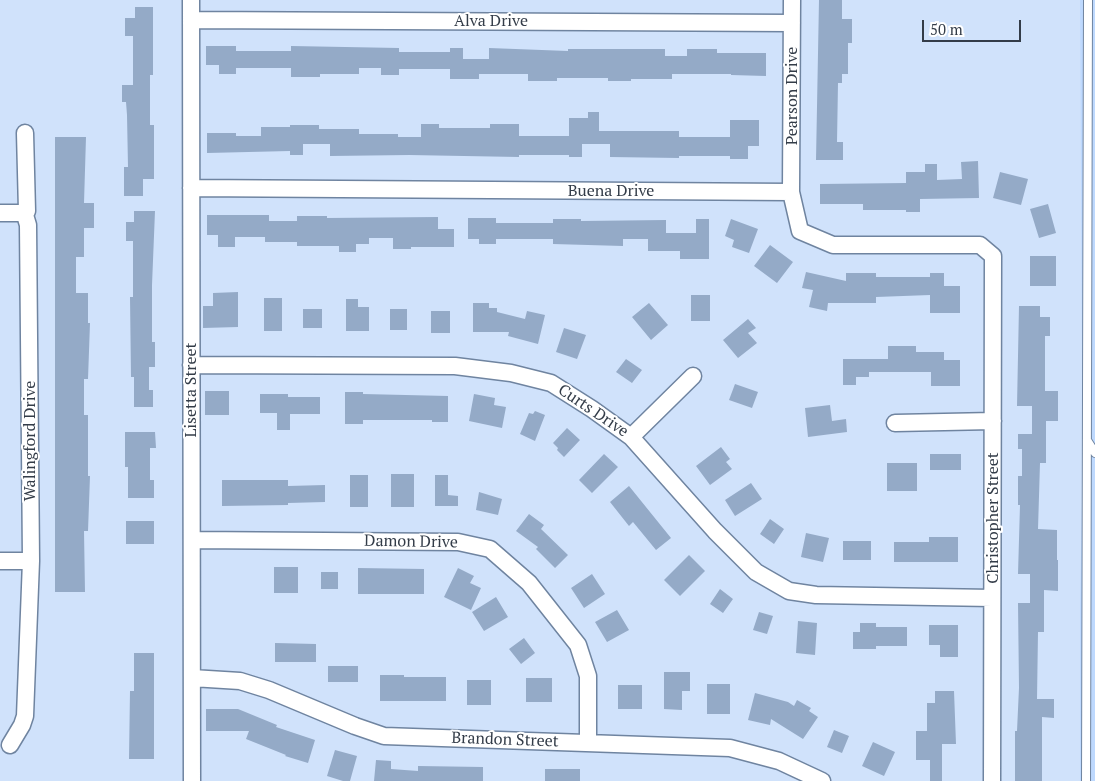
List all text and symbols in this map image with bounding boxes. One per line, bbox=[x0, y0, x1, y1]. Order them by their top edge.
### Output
scale bar bbox=[925, 10, 1024, 42]
street label: Alva Drive bbox=[454, 11, 528, 31]
text: 50 m bbox=[930, 19, 963, 39]
street label: Pearson Drive bbox=[782, 47, 802, 145]
street label: Buena Drive bbox=[568, 181, 654, 201]
street label: Lisetta Street bbox=[181, 342, 201, 438]
street label: Walingford Drive bbox=[20, 381, 40, 501]
street label: Curts Drive bbox=[554, 381, 632, 441]
street label: Christopher Street bbox=[983, 452, 1003, 584]
street label: Damon Drive bbox=[364, 532, 458, 552]
street label: Brandon Street bbox=[451, 729, 559, 751]

